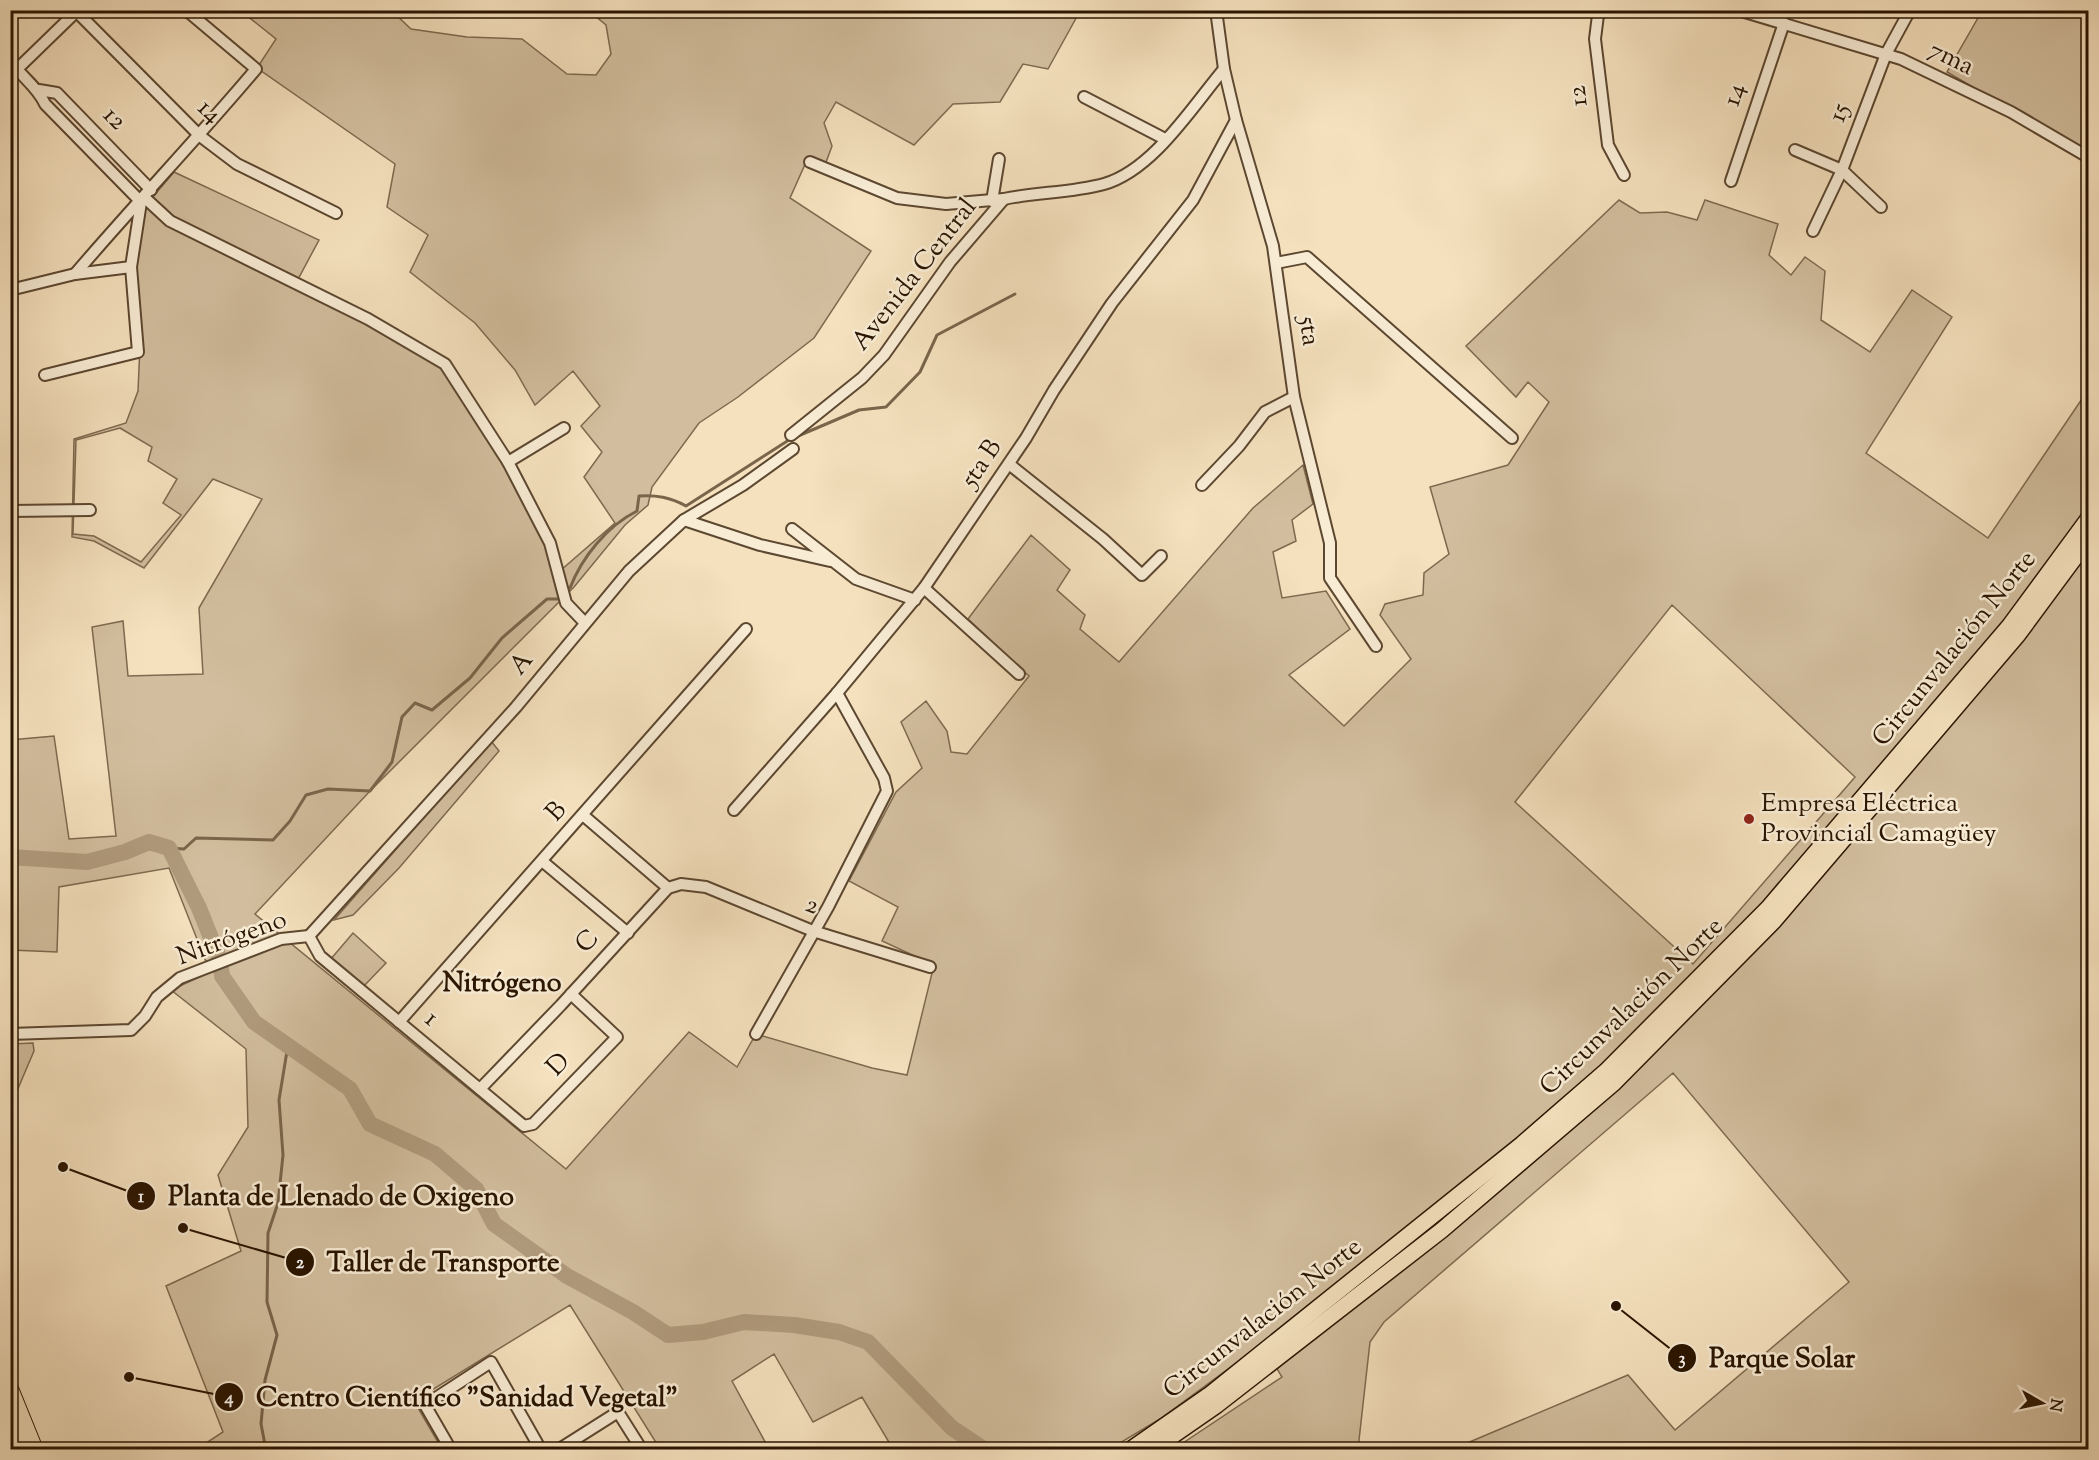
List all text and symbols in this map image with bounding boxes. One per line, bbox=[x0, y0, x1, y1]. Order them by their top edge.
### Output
street label: 7ma bbox=[1922, 32, 1980, 86]
street label: 14 bbox=[1714, 79, 1756, 111]
street label: 12 bbox=[1559, 83, 1599, 109]
street label: 14 bbox=[188, 91, 230, 133]
street label: 15 bbox=[1820, 98, 1860, 128]
street label: 12 bbox=[93, 99, 135, 139]
street label: Avenida Central bbox=[844, 191, 986, 359]
street label: 5ta bbox=[1287, 312, 1328, 348]
street label: 5ta B bbox=[951, 432, 1012, 497]
street label: Circunvalación Norte bbox=[1864, 543, 2046, 755]
street label: A bbox=[501, 644, 543, 684]
place label: Empresa Eléctrica Provincial Camagüey bbox=[1761, 786, 1997, 853]
street label: B bbox=[538, 794, 576, 830]
marker: Empresa Eléctrica Provincial Camagüey bbox=[1742, 812, 1756, 826]
street label: 2 bbox=[800, 887, 824, 925]
street label: Nitrógeno bbox=[172, 902, 292, 976]
street label: Circunvalación Norte bbox=[1532, 909, 1732, 1105]
street label: C bbox=[567, 922, 609, 962]
district label: Nitrógeno bbox=[442, 965, 562, 1004]
street label: 1 bbox=[416, 1002, 446, 1036]
street label: D bbox=[539, 1045, 579, 1085]
callout: Planta de Llenado de Oxigeno bbox=[126, 1173, 526, 1218]
text: Planta de Llenado de Oxigeno bbox=[168, 1179, 514, 1218]
text: 1 bbox=[138, 1185, 145, 1211]
street label: Circunvalación Norte bbox=[1156, 1230, 1370, 1408]
callout: Taller de Transporte bbox=[285, 1239, 572, 1284]
text: Taller de Transporte bbox=[326, 1245, 560, 1284]
text: 2 bbox=[296, 1251, 305, 1277]
callout: Parque Solar bbox=[1667, 1335, 1867, 1380]
text: Parque Solar bbox=[1709, 1341, 1856, 1380]
text: 3 bbox=[1678, 1347, 1686, 1373]
north arrow bbox=[2012, 1373, 2072, 1433]
callout: Centro Científico "Sanidad Vegetal" bbox=[214, 1374, 690, 1419]
text: Centro Científico "Sanidad Vegetal" bbox=[256, 1380, 678, 1419]
text: 4 bbox=[223, 1386, 234, 1412]
text: N bbox=[2042, 1397, 2067, 1413]

